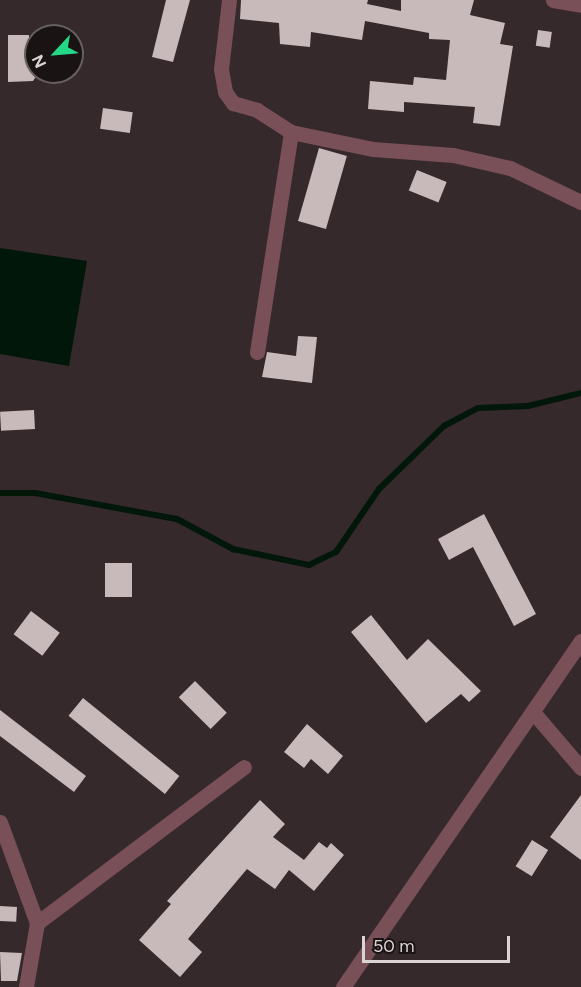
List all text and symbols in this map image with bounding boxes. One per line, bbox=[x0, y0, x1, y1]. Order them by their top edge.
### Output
north arrow bbox=[24, 24, 84, 84]
text: N bbox=[28, 52, 50, 71]
scale bar bbox=[365, 924, 514, 962]
text: 50 m bbox=[373, 935, 415, 957]

